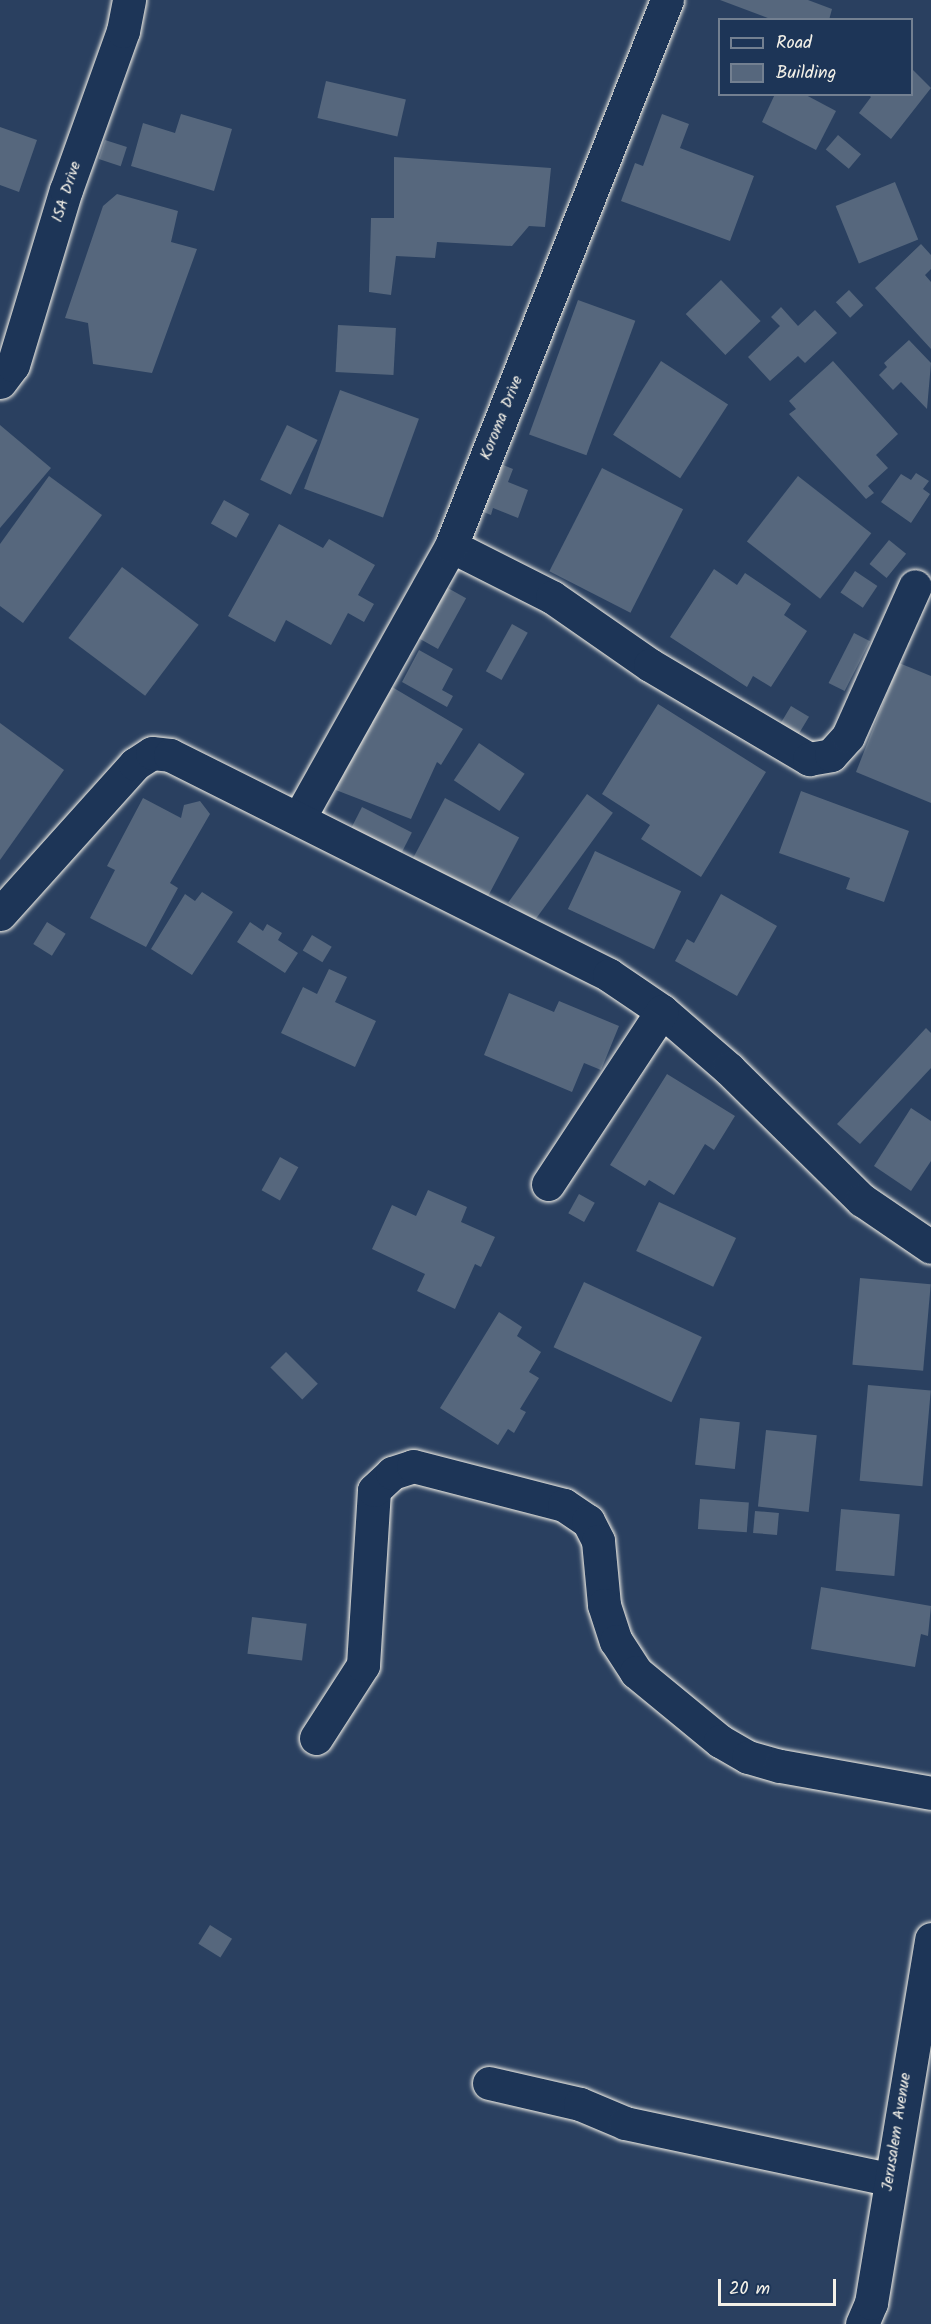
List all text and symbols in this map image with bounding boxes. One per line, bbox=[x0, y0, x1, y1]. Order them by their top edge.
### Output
legend bbox=[718, 18, 913, 96]
text: Road bbox=[776, 29, 812, 58]
text: Building bbox=[776, 59, 836, 88]
street label: ISA Drive bbox=[48, 159, 86, 225]
street label: Koroma Drive bbox=[476, 373, 528, 463]
street label: Jerusalem Avenue bbox=[878, 2072, 916, 2192]
scale bar bbox=[721, 2267, 840, 2305]
text: 20 m bbox=[729, 2275, 770, 2304]

